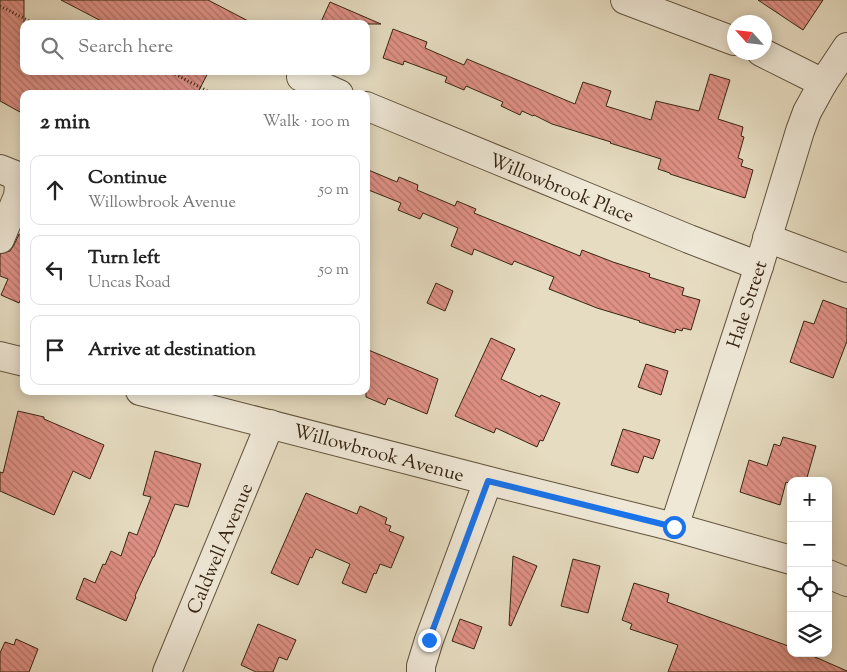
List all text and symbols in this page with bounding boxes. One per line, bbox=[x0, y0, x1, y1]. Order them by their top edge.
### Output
north arrow bbox=[727, 15, 772, 60]
search box bbox=[20, 20, 370, 75]
icon: search bbox=[38, 34, 66, 62]
text: Search here bbox=[78, 34, 173, 61]
text: 2 min bbox=[40, 108, 90, 138]
text: Walk · 100 m bbox=[263, 111, 350, 134]
street label: Willowbrook Place bbox=[485, 148, 638, 231]
text: Continue bbox=[88, 165, 167, 192]
icon: ahead bbox=[41, 176, 69, 204]
text: 50 m bbox=[318, 179, 349, 202]
text: Willowbrook Avenue bbox=[88, 192, 236, 215]
text: Turn left bbox=[88, 245, 160, 272]
icon: left bbox=[41, 256, 69, 284]
street label: Hale Street bbox=[721, 257, 775, 352]
text: 50 m bbox=[318, 259, 349, 282]
text: Uncas Road bbox=[88, 272, 171, 295]
icon: arrive bbox=[41, 336, 69, 364]
text: Arrive at destination bbox=[88, 337, 256, 364]
street label: Willowbrook Avenue bbox=[290, 419, 467, 490]
map controls bbox=[787, 477, 832, 657]
button: + bbox=[787, 477, 832, 522]
street label: Caldwell Avenue bbox=[182, 479, 261, 619]
route start bbox=[663, 516, 686, 539]
button: − bbox=[787, 522, 832, 567]
button: locate bbox=[787, 567, 832, 612]
button: layers bbox=[787, 612, 832, 657]
route end bbox=[418, 629, 441, 652]

